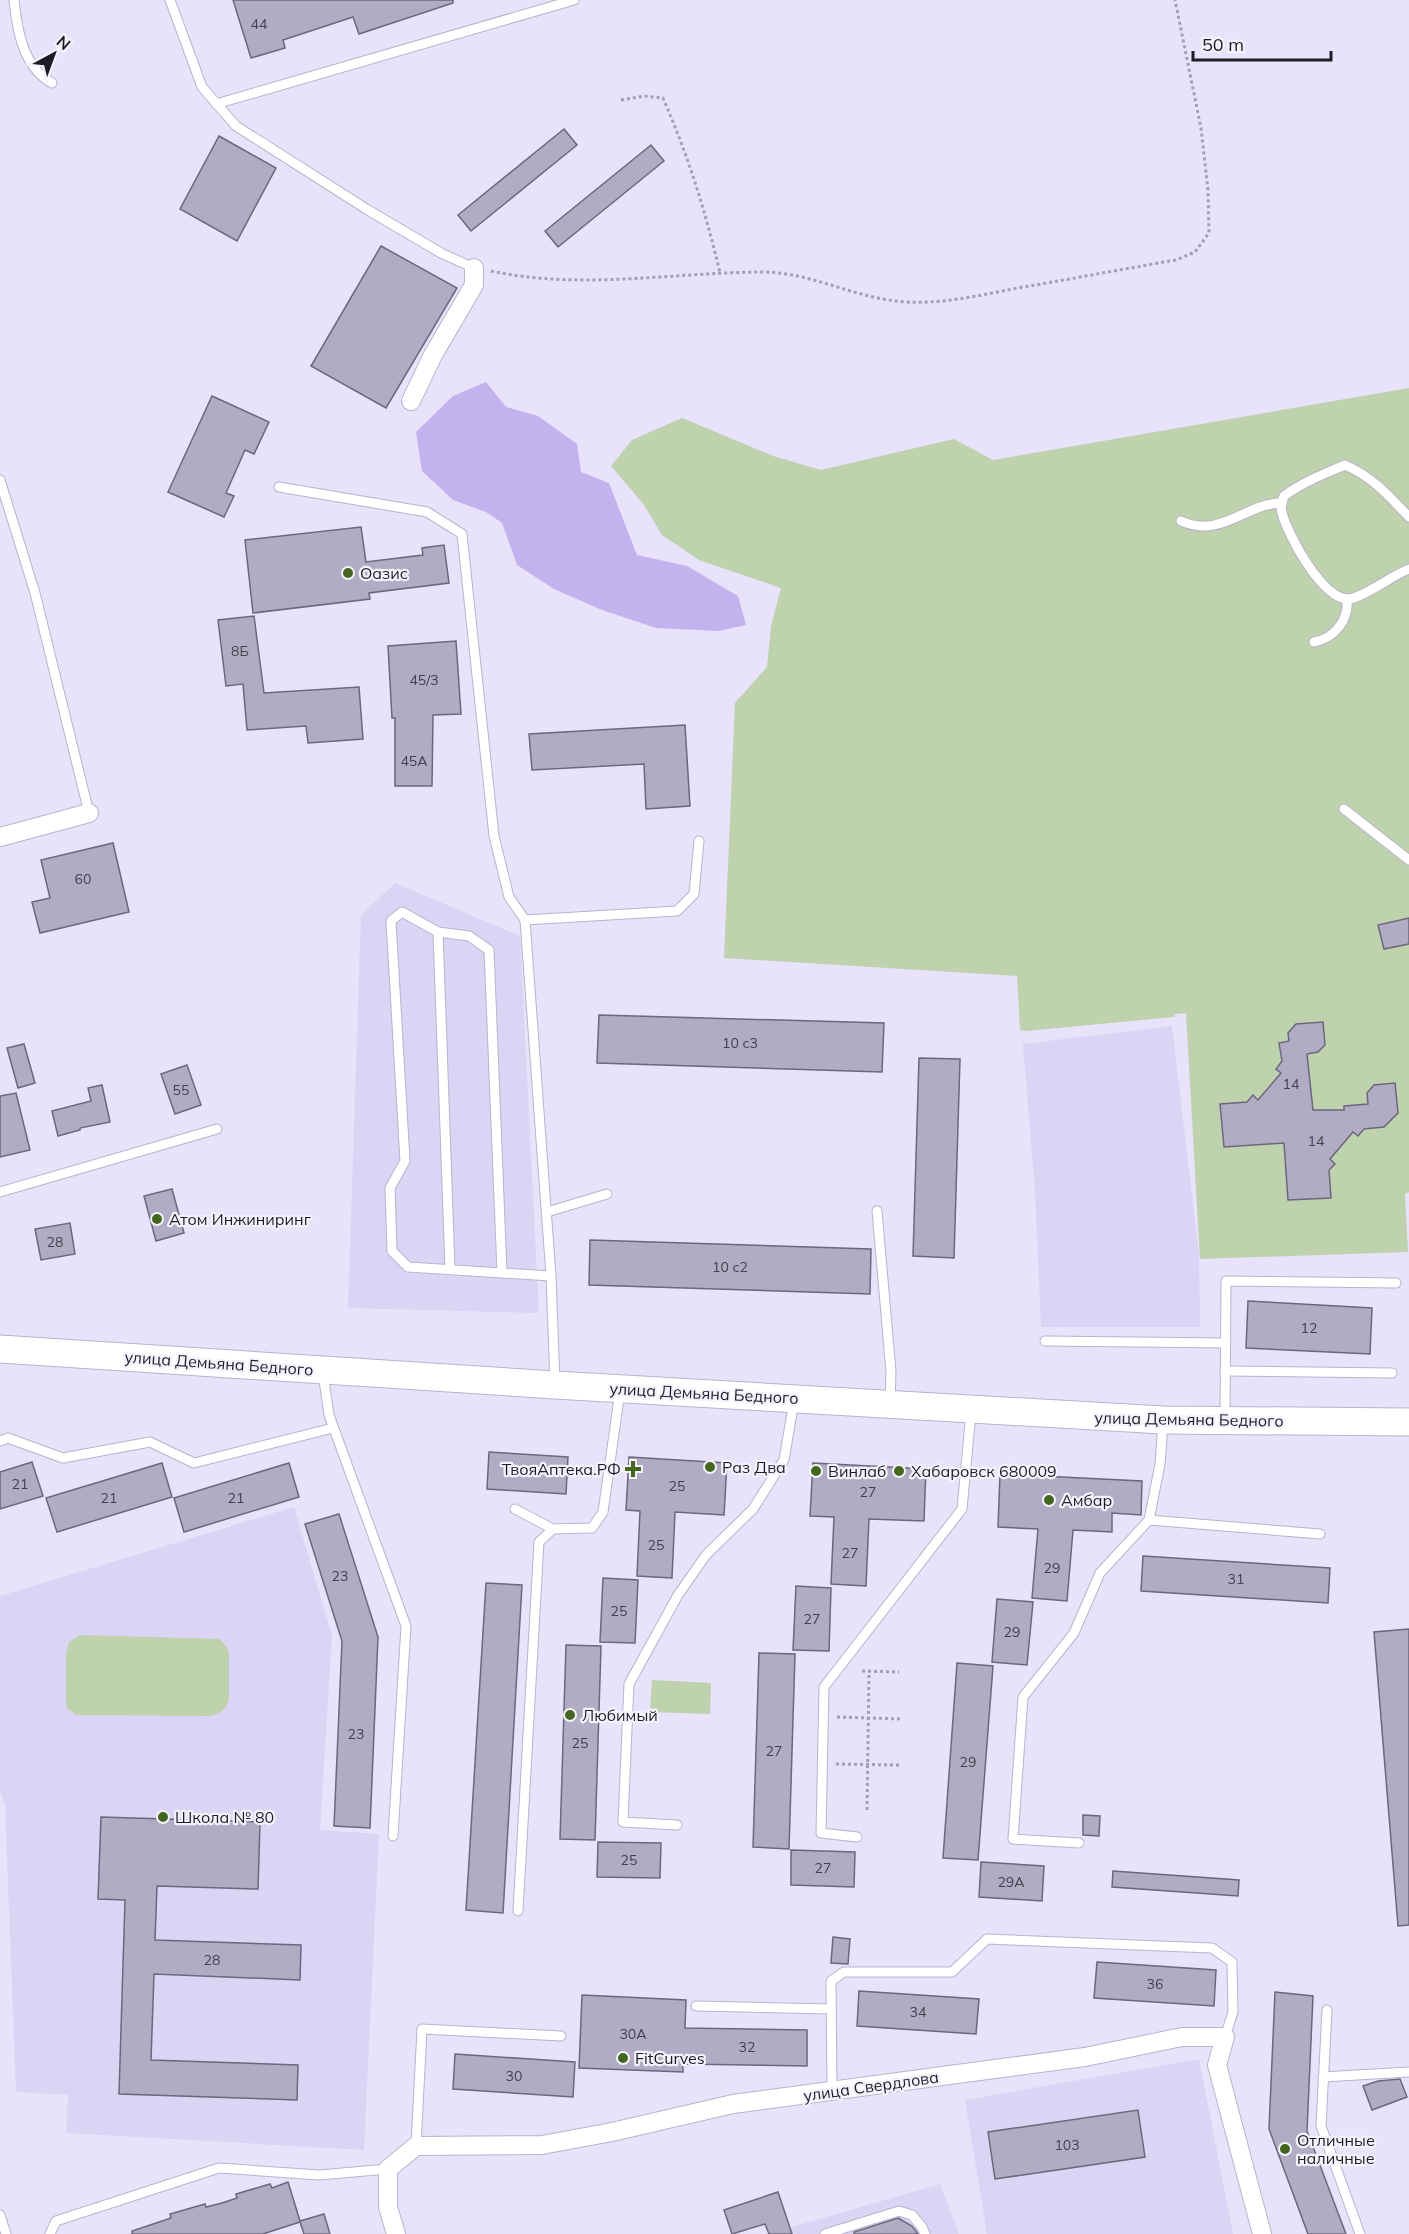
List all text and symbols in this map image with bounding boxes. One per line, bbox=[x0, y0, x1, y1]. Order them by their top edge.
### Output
house number: 44 bbox=[251, 15, 268, 33]
north arrow bbox=[24, 24, 84, 84]
scale bar bbox=[1193, 24, 1331, 62]
text: N bbox=[53, 31, 75, 54]
text: 50 m bbox=[1202, 33, 1244, 56]
place label: Оазис bbox=[360, 563, 408, 583]
marker: Оазис bbox=[341, 566, 355, 580]
house number: 8Б bbox=[231, 642, 249, 660]
house number: 45/3 bbox=[409, 671, 439, 689]
house number: 45А bbox=[400, 752, 428, 770]
house number: 60 bbox=[75, 870, 91, 888]
house number: 10 с3 bbox=[722, 1034, 758, 1052]
house number: 14 bbox=[1283, 1075, 1300, 1093]
house number: 55 bbox=[173, 1081, 189, 1099]
house number: 14 bbox=[1308, 1132, 1325, 1150]
place label: Атом Инжиниринг bbox=[169, 1209, 311, 1229]
marker: Атом Инжиниринг bbox=[150, 1212, 164, 1226]
house number: 28 bbox=[47, 1233, 63, 1251]
house number: 10 с2 bbox=[712, 1258, 748, 1276]
house number: 12 bbox=[1301, 1319, 1317, 1337]
street label: улица Демьяна Бедного bbox=[124, 1346, 314, 1380]
street label: улица Демьяна Бедного bbox=[609, 1378, 799, 1408]
street label: улица Демьяна Бедного bbox=[1094, 1407, 1284, 1431]
place label: Раз Два bbox=[722, 1457, 786, 1477]
place label: ТвояАптека.РФ bbox=[502, 1459, 621, 1479]
marker: Раз Два bbox=[703, 1460, 717, 1474]
place label: Винлаб bbox=[828, 1461, 886, 1481]
place label: Хабаровск 680009 bbox=[911, 1461, 1057, 1481]
marker: ТвояАптека.РФ bbox=[626, 1462, 640, 1476]
marker: Винлаб bbox=[809, 1464, 823, 1478]
marker: Хабаровск 680009 bbox=[892, 1464, 906, 1478]
house number: 21 bbox=[12, 1475, 28, 1493]
house number: 25 bbox=[669, 1477, 685, 1495]
house number: 27 bbox=[860, 1483, 876, 1501]
house number: 21 bbox=[101, 1489, 117, 1507]
house number: 21 bbox=[228, 1489, 244, 1507]
place label: Амбар bbox=[1061, 1490, 1112, 1510]
marker: Амбар bbox=[1042, 1493, 1056, 1507]
house number: 25 bbox=[648, 1536, 664, 1554]
house number: 27 bbox=[842, 1544, 858, 1562]
house number: 29 bbox=[1044, 1559, 1060, 1577]
house number: 23 bbox=[332, 1567, 348, 1585]
house number: 31 bbox=[1228, 1570, 1244, 1588]
house number: 25 bbox=[611, 1602, 627, 1620]
house number: 27 bbox=[804, 1610, 820, 1628]
house number: 29 bbox=[1004, 1623, 1020, 1641]
place label: Любимый bbox=[582, 1705, 658, 1725]
marker: Любимый bbox=[563, 1708, 577, 1722]
house number: 23 bbox=[348, 1725, 364, 1743]
house number: 25 bbox=[572, 1734, 588, 1752]
house number: 27 bbox=[766, 1742, 782, 1760]
house number: 29 bbox=[960, 1753, 976, 1771]
place label: Школа № 80 bbox=[175, 1807, 274, 1827]
marker: Школа № 80 bbox=[156, 1810, 170, 1824]
house number: 25 bbox=[621, 1851, 637, 1869]
house number: 27 bbox=[815, 1859, 831, 1877]
house number: 29А bbox=[997, 1873, 1025, 1891]
house number: 28 bbox=[204, 1951, 220, 1969]
house number: 36 bbox=[1147, 1975, 1163, 1993]
house number: 34 bbox=[910, 2003, 927, 2021]
house number: 30А bbox=[619, 2025, 647, 2043]
house number: 32 bbox=[739, 2038, 755, 2056]
place label: FitCurves bbox=[635, 2048, 705, 2068]
marker: FitCurves bbox=[616, 2051, 630, 2065]
house number: 30 bbox=[506, 2067, 522, 2085]
street label: улица Свердлова bbox=[802, 2067, 940, 2105]
place label: Отличные наличные bbox=[1297, 2130, 1375, 2168]
house number: 103 bbox=[1054, 2136, 1080, 2154]
marker: Отличные наличные bbox=[1278, 2142, 1292, 2156]

